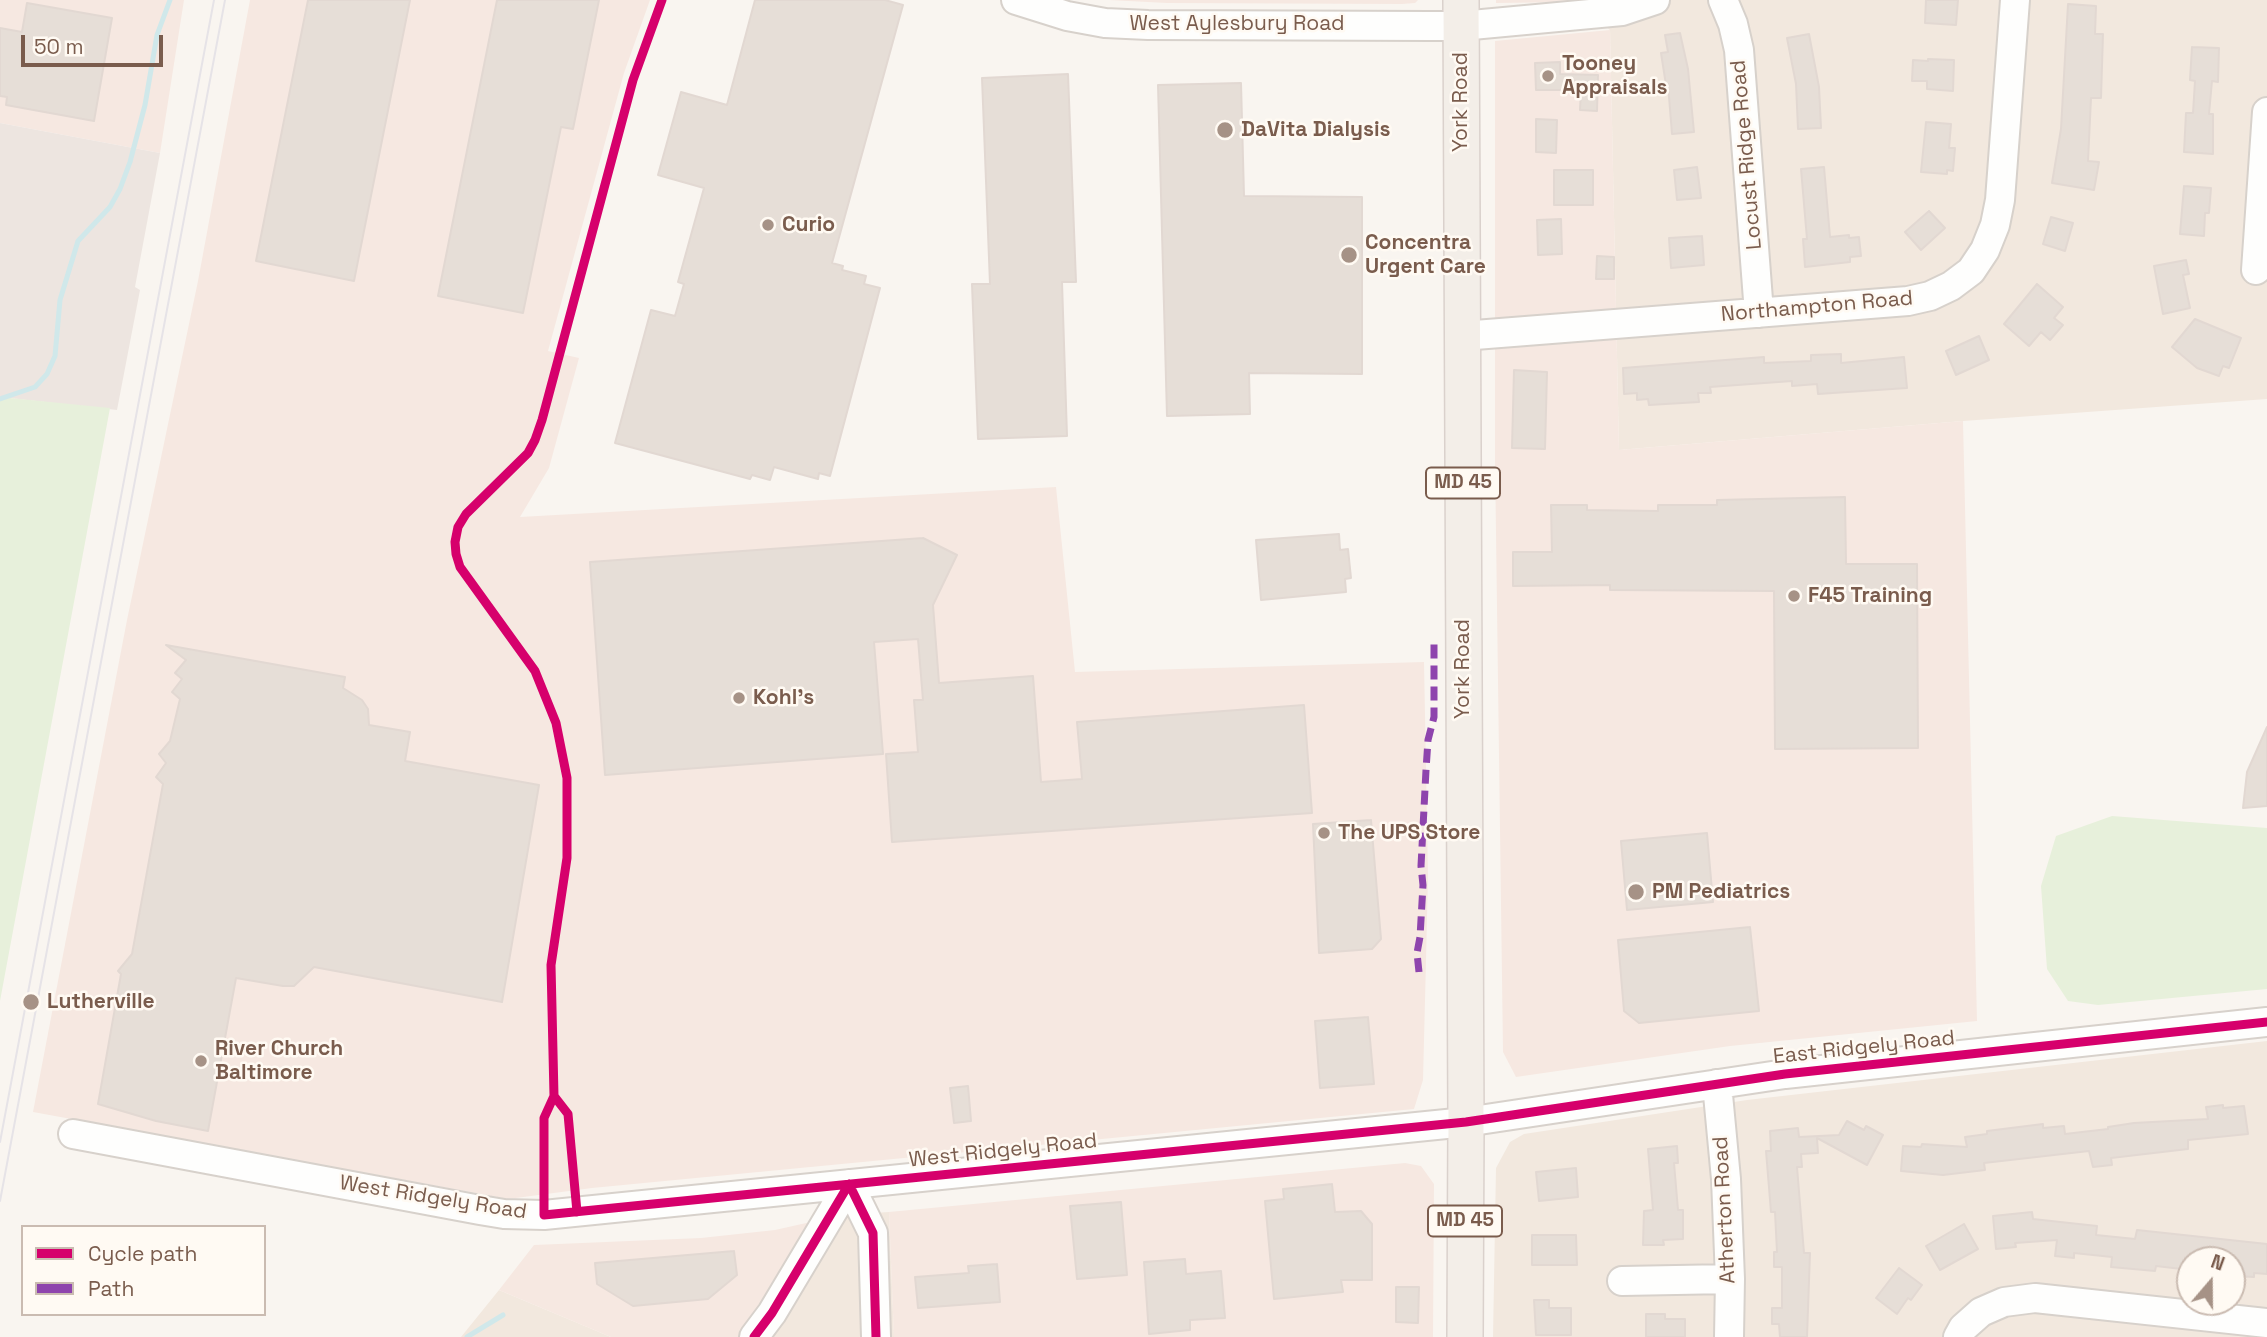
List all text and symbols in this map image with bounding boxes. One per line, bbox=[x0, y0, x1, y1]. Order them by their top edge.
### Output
street label: West Aylesbury Road bbox=[1129, 11, 1345, 37]
scale bar bbox=[24, 21, 166, 65]
text: 50 m bbox=[34, 33, 84, 60]
place label: Tooney Appraisals bbox=[1562, 51, 1668, 101]
street label: York Road bbox=[1448, 52, 1474, 152]
street label: Locust Ridge Road bbox=[1726, 59, 1768, 251]
marker: Tooney Appraisals bbox=[1540, 68, 1556, 84]
place label: DaVita Dialysis bbox=[1241, 117, 1391, 143]
marker: DaVita Dialysis bbox=[1215, 120, 1235, 140]
place label: Curio bbox=[782, 212, 835, 238]
marker: Curio bbox=[760, 217, 776, 233]
place label: Concentra Urgent Care bbox=[1365, 230, 1486, 280]
marker: Concentra Urgent Care bbox=[1339, 245, 1359, 265]
street label: Northampton Road bbox=[1720, 286, 1914, 328]
road number: MD 45 bbox=[1426, 468, 1500, 498]
place label: F45 Training bbox=[1808, 583, 1932, 609]
marker: F45 Training bbox=[1786, 588, 1802, 604]
street label: York Road bbox=[1450, 619, 1476, 719]
place label: Kohl's bbox=[753, 685, 814, 711]
marker: Kohl's bbox=[731, 690, 747, 706]
place label: The UPS Store bbox=[1338, 820, 1480, 846]
marker: The UPS Store bbox=[1316, 825, 1332, 841]
place label: PM Pediatrics bbox=[1652, 879, 1790, 905]
marker: PM Pediatrics bbox=[1626, 882, 1646, 902]
place label: Lutherville bbox=[47, 989, 155, 1015]
marker: Lutherville bbox=[21, 992, 41, 1012]
street label: East Ridgely Road bbox=[1772, 1026, 1956, 1070]
place label: River Church Baltimore bbox=[215, 1036, 343, 1086]
marker: River Church Baltimore bbox=[193, 1053, 209, 1069]
street label: West Ridgely Road bbox=[908, 1129, 1098, 1173]
street label: Atherton Road bbox=[1709, 1136, 1741, 1284]
street label: West Ridgely Road bbox=[338, 1171, 528, 1225]
road number: MD 45 bbox=[1428, 1205, 1502, 1236]
legend bbox=[21, 1225, 266, 1316]
text: Cycle path bbox=[88, 1240, 197, 1267]
north arrow bbox=[2176, 1246, 2246, 1316]
text: N bbox=[2207, 1249, 2228, 1277]
text: Path bbox=[88, 1275, 134, 1302]

